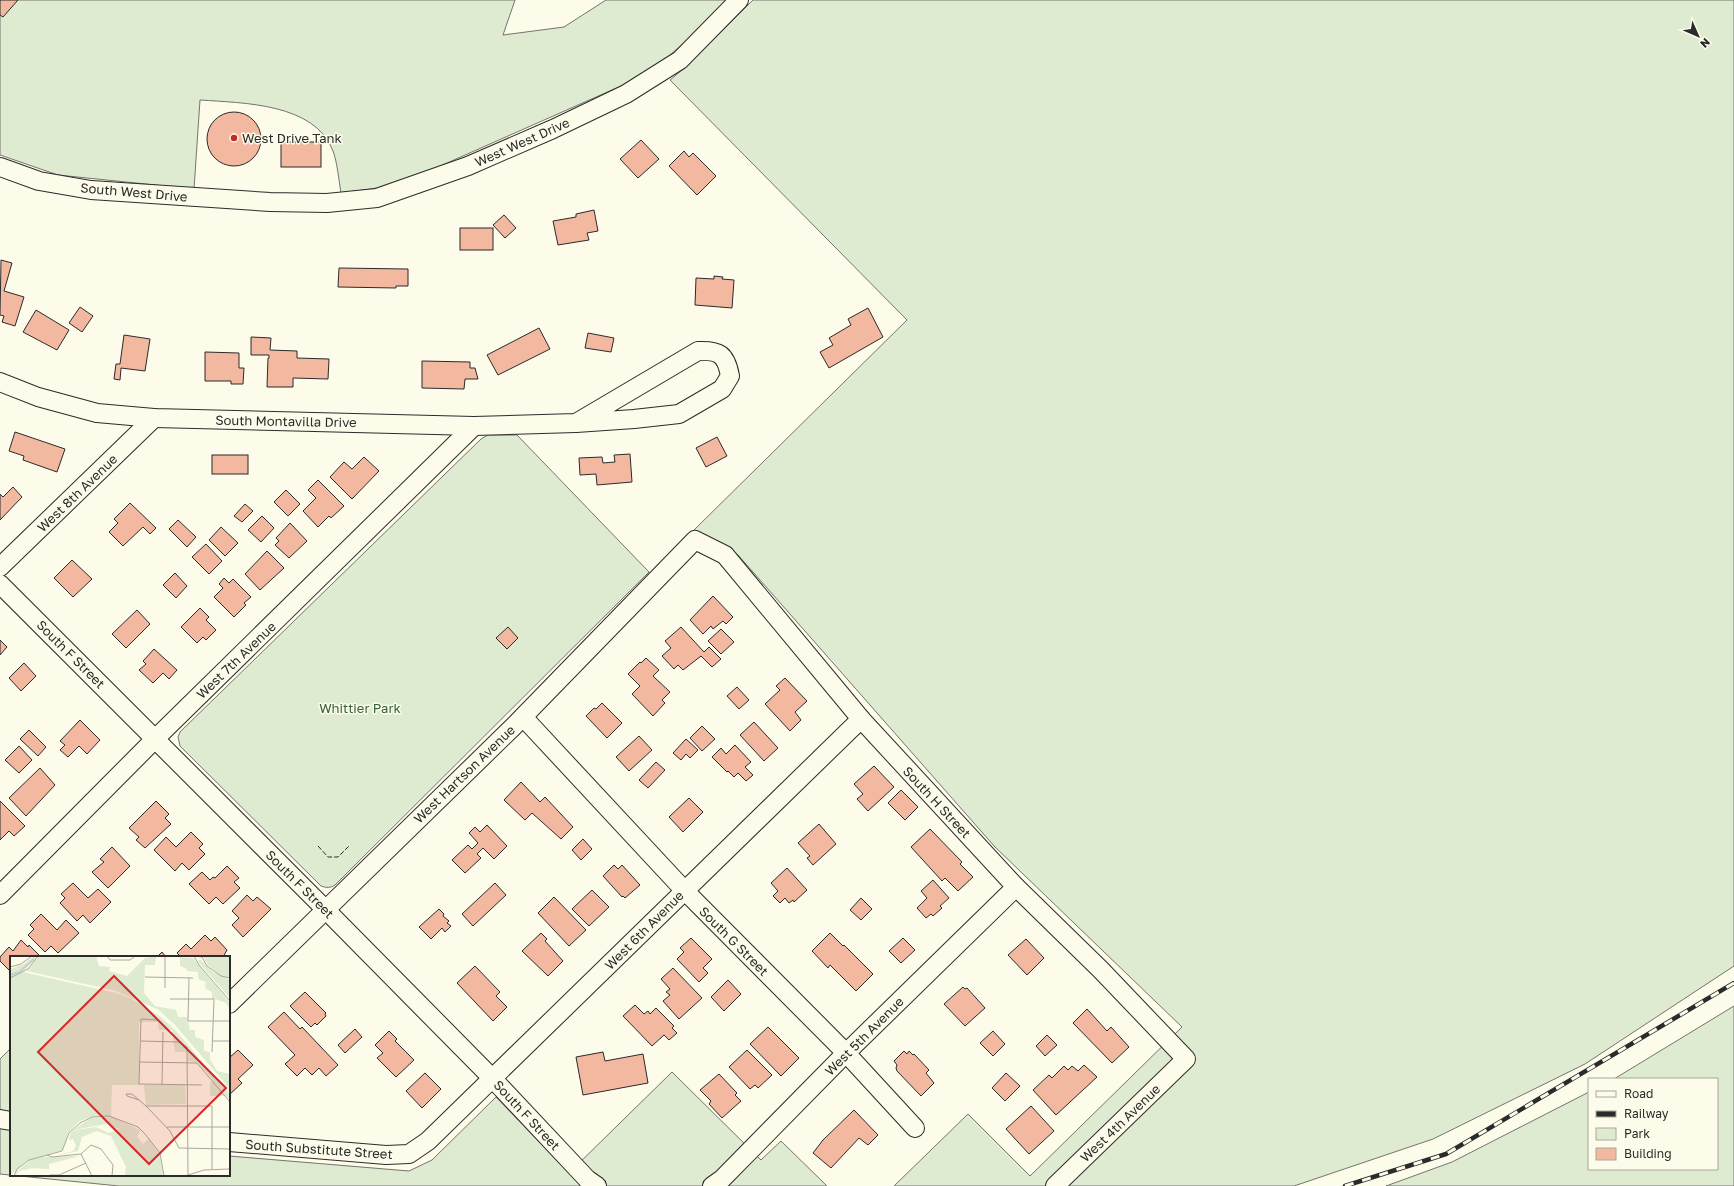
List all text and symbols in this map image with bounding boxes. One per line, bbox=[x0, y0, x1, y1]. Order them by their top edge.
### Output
north arrow bbox=[1678, 16, 1718, 56]
text: N bbox=[1698, 36, 1713, 51]
street label: West West Drive bbox=[472, 114, 572, 170]
place label: West Drive Tank bbox=[242, 130, 343, 146]
marker: West Drive Tank bbox=[229, 133, 239, 143]
street label: South West Drive bbox=[80, 179, 188, 205]
street label: South Montavilla Drive bbox=[215, 412, 357, 430]
street label: West 8th Avenue bbox=[34, 451, 120, 535]
street label: South F Street bbox=[34, 617, 108, 691]
street label: West 7th Avenue bbox=[193, 618, 279, 702]
park label: Whittier Park bbox=[319, 700, 402, 716]
street label: West Hartson Avenue bbox=[410, 722, 518, 826]
street label: South H Street bbox=[900, 763, 974, 841]
street label: South F Street bbox=[263, 847, 337, 921]
street label: West 6th Avenue bbox=[601, 887, 687, 973]
street label: South G Street bbox=[696, 903, 772, 979]
inset map bbox=[10, 956, 230, 1176]
street label: West 5th Avenue bbox=[821, 993, 907, 1079]
street label: South F Street bbox=[490, 1077, 564, 1153]
legend bbox=[1588, 1078, 1718, 1170]
street label: West 4th Avenue bbox=[1077, 1081, 1163, 1165]
text: Road bbox=[1624, 1086, 1653, 1101]
text: Railway bbox=[1624, 1106, 1669, 1121]
text: Park bbox=[1624, 1126, 1650, 1141]
street label: South Substitute Street bbox=[245, 1136, 393, 1162]
text: Building bbox=[1624, 1146, 1672, 1161]

